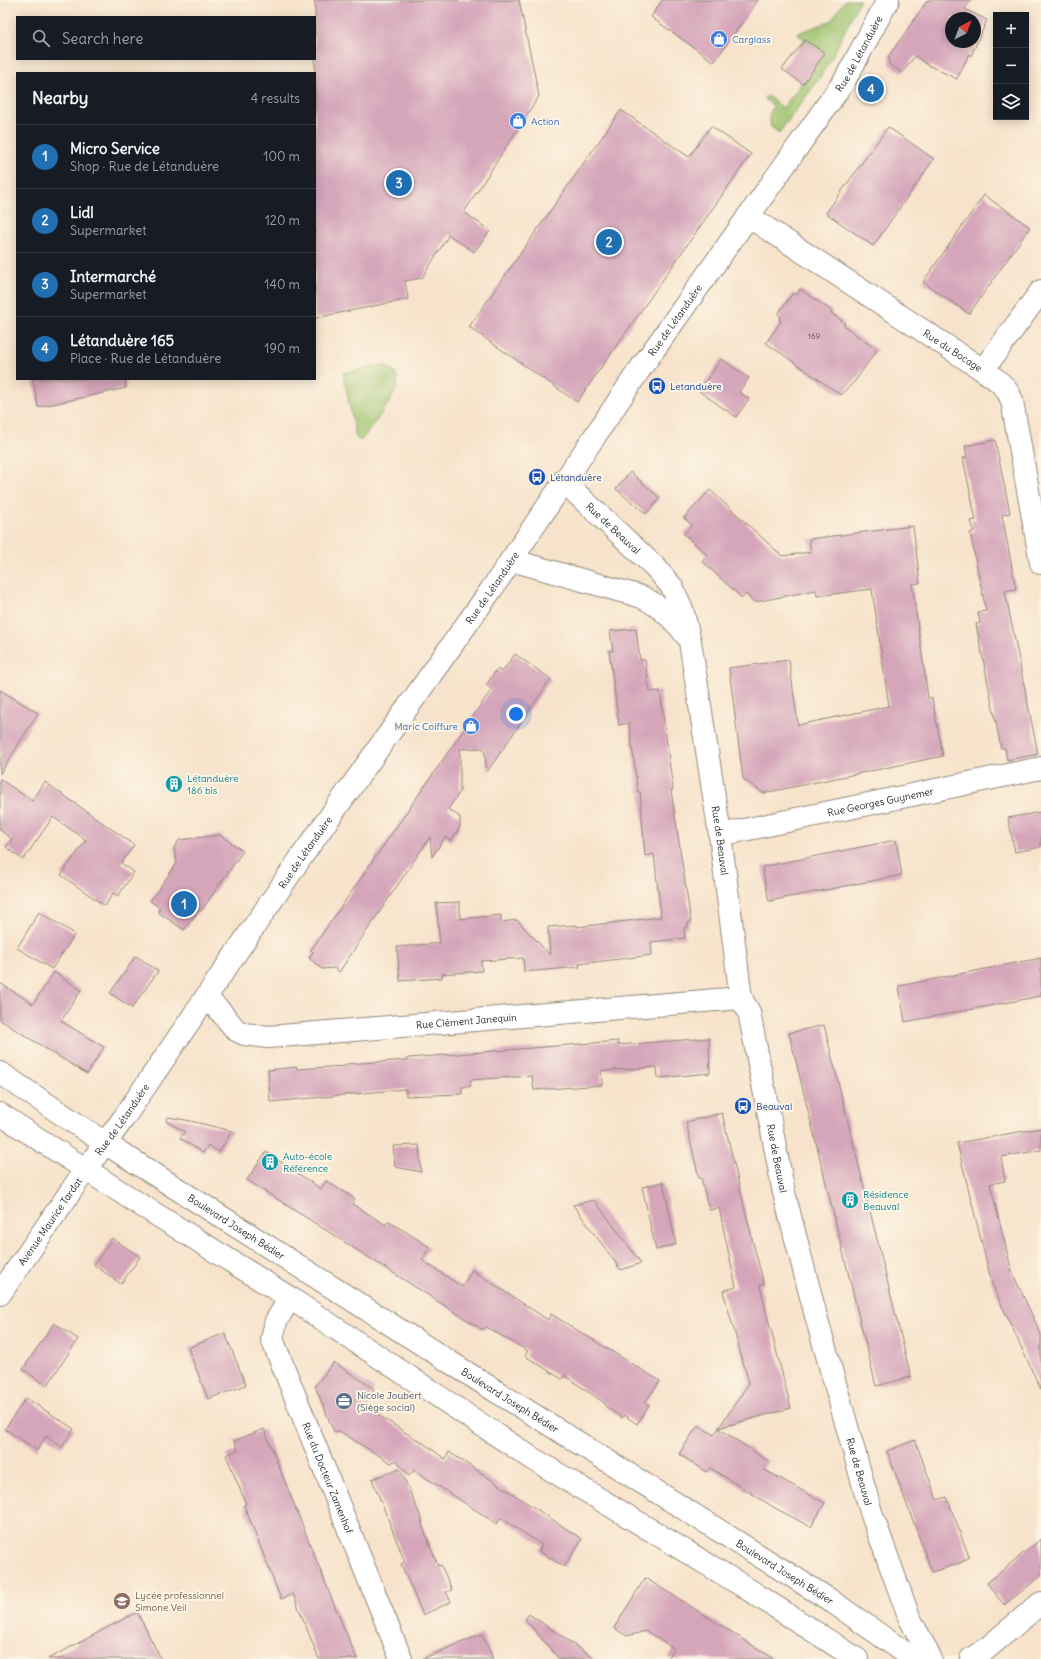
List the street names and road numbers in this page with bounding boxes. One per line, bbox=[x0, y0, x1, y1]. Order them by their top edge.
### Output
street label: Rue de Létanduère bbox=[833, 13, 885, 95]
street label: Rue de Létanduère bbox=[645, 282, 705, 359]
street label: Rue du Bocage bbox=[921, 327, 985, 375]
street label: Rue de Beauval bbox=[583, 500, 643, 557]
street label: Rue de Létanduère bbox=[463, 549, 522, 627]
street label: Rue Georges Guynemer bbox=[826, 785, 935, 819]
street label: Rue de Beauval bbox=[709, 805, 731, 876]
street label: Rue de Létanduère bbox=[276, 814, 335, 891]
street label: Rue Clément Janequin bbox=[415, 1011, 517, 1032]
street label: Rue de Létanduère bbox=[92, 1081, 152, 1158]
street label: Rue de Beauval bbox=[764, 1123, 790, 1194]
street label: Avenue Maurice Tardat bbox=[16, 1175, 85, 1268]
street label: Boulevard Joseph Bédier bbox=[185, 1191, 287, 1263]
street label: Boulevard Joseph Bédier bbox=[459, 1365, 561, 1436]
street label: Rue du Docteur Zamenhof bbox=[299, 1421, 356, 1536]
street label: Rue de Beauval bbox=[843, 1436, 875, 1507]
street label: Boulevard Joseph Bédier bbox=[733, 1537, 836, 1607]

